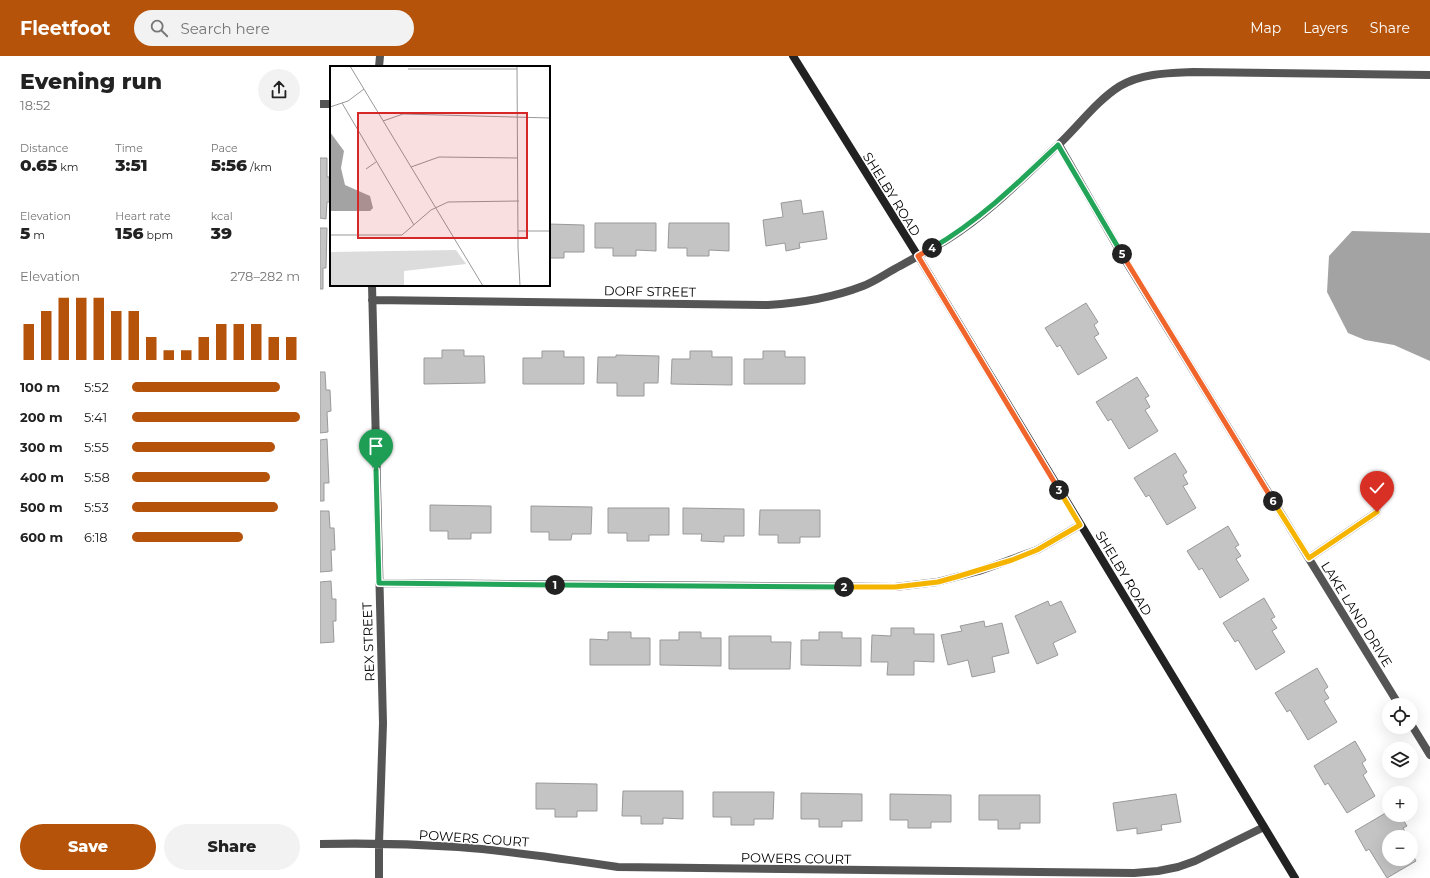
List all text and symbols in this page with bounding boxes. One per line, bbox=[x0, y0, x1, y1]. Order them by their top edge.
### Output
search box bbox=[134, 10, 414, 46]
text: Fleetfoot bbox=[20, 17, 110, 40]
icon: search bbox=[148, 17, 170, 39]
text: Search here bbox=[180, 19, 270, 38]
text: Map bbox=[1250, 19, 1281, 37]
text: Layers bbox=[1303, 19, 1348, 37]
text: Share bbox=[1370, 19, 1410, 37]
inset map bbox=[330, 66, 550, 286]
text: Evening run bbox=[20, 68, 162, 95]
button: share bbox=[258, 69, 300, 111]
text: 18:52 bbox=[20, 97, 50, 113]
text: Distance bbox=[20, 141, 68, 155]
text: Time bbox=[115, 141, 143, 155]
text: Pace bbox=[211, 141, 238, 155]
street label: SHELBY ROAD bbox=[860, 149, 924, 239]
text: 0.65 bbox=[20, 155, 57, 175]
text: 3:51 bbox=[115, 155, 148, 175]
text: 5:56 bbox=[211, 155, 247, 175]
text: km bbox=[57, 160, 78, 174]
text: /km bbox=[247, 160, 272, 174]
text: Elevation bbox=[20, 209, 71, 223]
text: Heart rate bbox=[115, 209, 171, 223]
text: kcal bbox=[211, 209, 233, 223]
text: 5 bbox=[20, 223, 30, 243]
text: 156 bbox=[115, 223, 144, 243]
text: 39 bbox=[211, 223, 232, 243]
text: m bbox=[30, 228, 45, 242]
text: bpm bbox=[144, 228, 173, 242]
pin: 4 bbox=[922, 238, 942, 258]
text: 4 bbox=[928, 241, 936, 255]
pin: 5 bbox=[1112, 244, 1132, 264]
text: 5 bbox=[1119, 247, 1125, 261]
text: Elevation bbox=[20, 268, 80, 284]
text: 278–282 m bbox=[230, 268, 300, 284]
street label: DORF STREET bbox=[604, 282, 697, 300]
text: 100 m bbox=[20, 379, 60, 395]
text: 5:52 bbox=[84, 379, 109, 395]
text: 200 m bbox=[20, 409, 63, 425]
text: 5:41 bbox=[84, 409, 107, 425]
pin bbox=[359, 429, 393, 470]
icon: arrive bbox=[365, 435, 387, 457]
text: 300 m bbox=[20, 439, 63, 455]
text: 5:55 bbox=[84, 439, 109, 455]
text: 400 m bbox=[20, 469, 64, 485]
text: 5:58 bbox=[84, 469, 110, 485]
pin bbox=[1360, 471, 1394, 512]
icon: check bbox=[1366, 477, 1388, 499]
pin: 3 bbox=[1049, 480, 1069, 500]
text: 3 bbox=[1056, 483, 1062, 497]
pin: 6 bbox=[1263, 491, 1283, 511]
text: 6 bbox=[1269, 494, 1277, 508]
text: 500 m bbox=[20, 499, 63, 515]
text: 5:53 bbox=[84, 499, 109, 515]
street label: SHELBY ROAD bbox=[1092, 528, 1156, 618]
text: 600 m bbox=[20, 529, 63, 545]
text: 6:18 bbox=[84, 529, 108, 545]
street label: LAKE LAND DRIVE bbox=[1318, 558, 1396, 670]
pin: 1 bbox=[545, 575, 565, 595]
pin: 2 bbox=[834, 577, 854, 597]
text: 1 bbox=[553, 578, 557, 592]
text: 2 bbox=[841, 580, 847, 594]
street label: REX STREET bbox=[359, 601, 377, 682]
map controls bbox=[1382, 698, 1418, 866]
button: locate bbox=[1382, 698, 1418, 734]
button: layers bbox=[1382, 742, 1418, 778]
button: + bbox=[1382, 786, 1418, 822]
button: Save bbox=[20, 824, 156, 870]
button: Share bbox=[164, 824, 300, 870]
street label: POWERS COURT bbox=[418, 826, 530, 850]
button: − bbox=[1382, 830, 1418, 866]
street label: POWERS COURT bbox=[741, 849, 852, 867]

